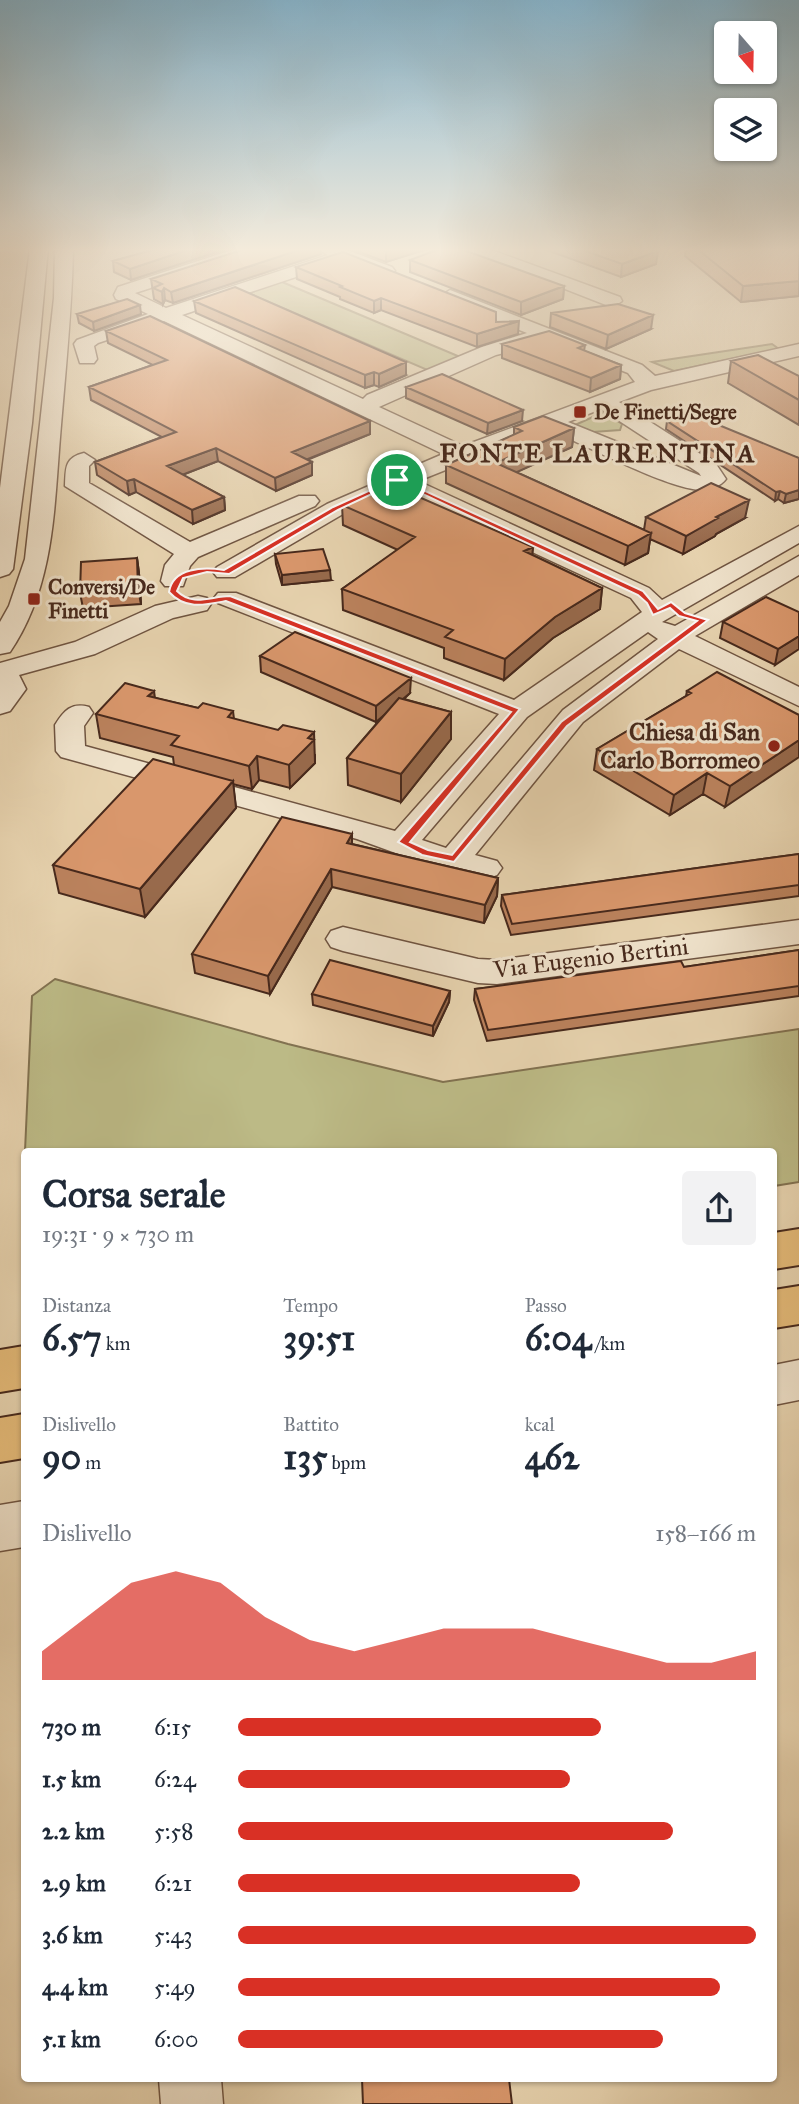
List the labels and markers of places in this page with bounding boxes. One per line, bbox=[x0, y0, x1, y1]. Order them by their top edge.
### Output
place label: De Finetti/Segre bbox=[594, 399, 737, 425]
marker: De Finetti/Segre bbox=[572, 404, 588, 420]
pin bbox=[367, 450, 427, 510]
place label: Conversi/De Finetti bbox=[48, 574, 155, 624]
marker: Conversi/De Finetti bbox=[26, 591, 42, 607]
place label: Chiesa di San Carlo Borromeo bbox=[600, 717, 760, 775]
marker: Chiesa di San Carlo Borromeo bbox=[766, 738, 782, 754]

